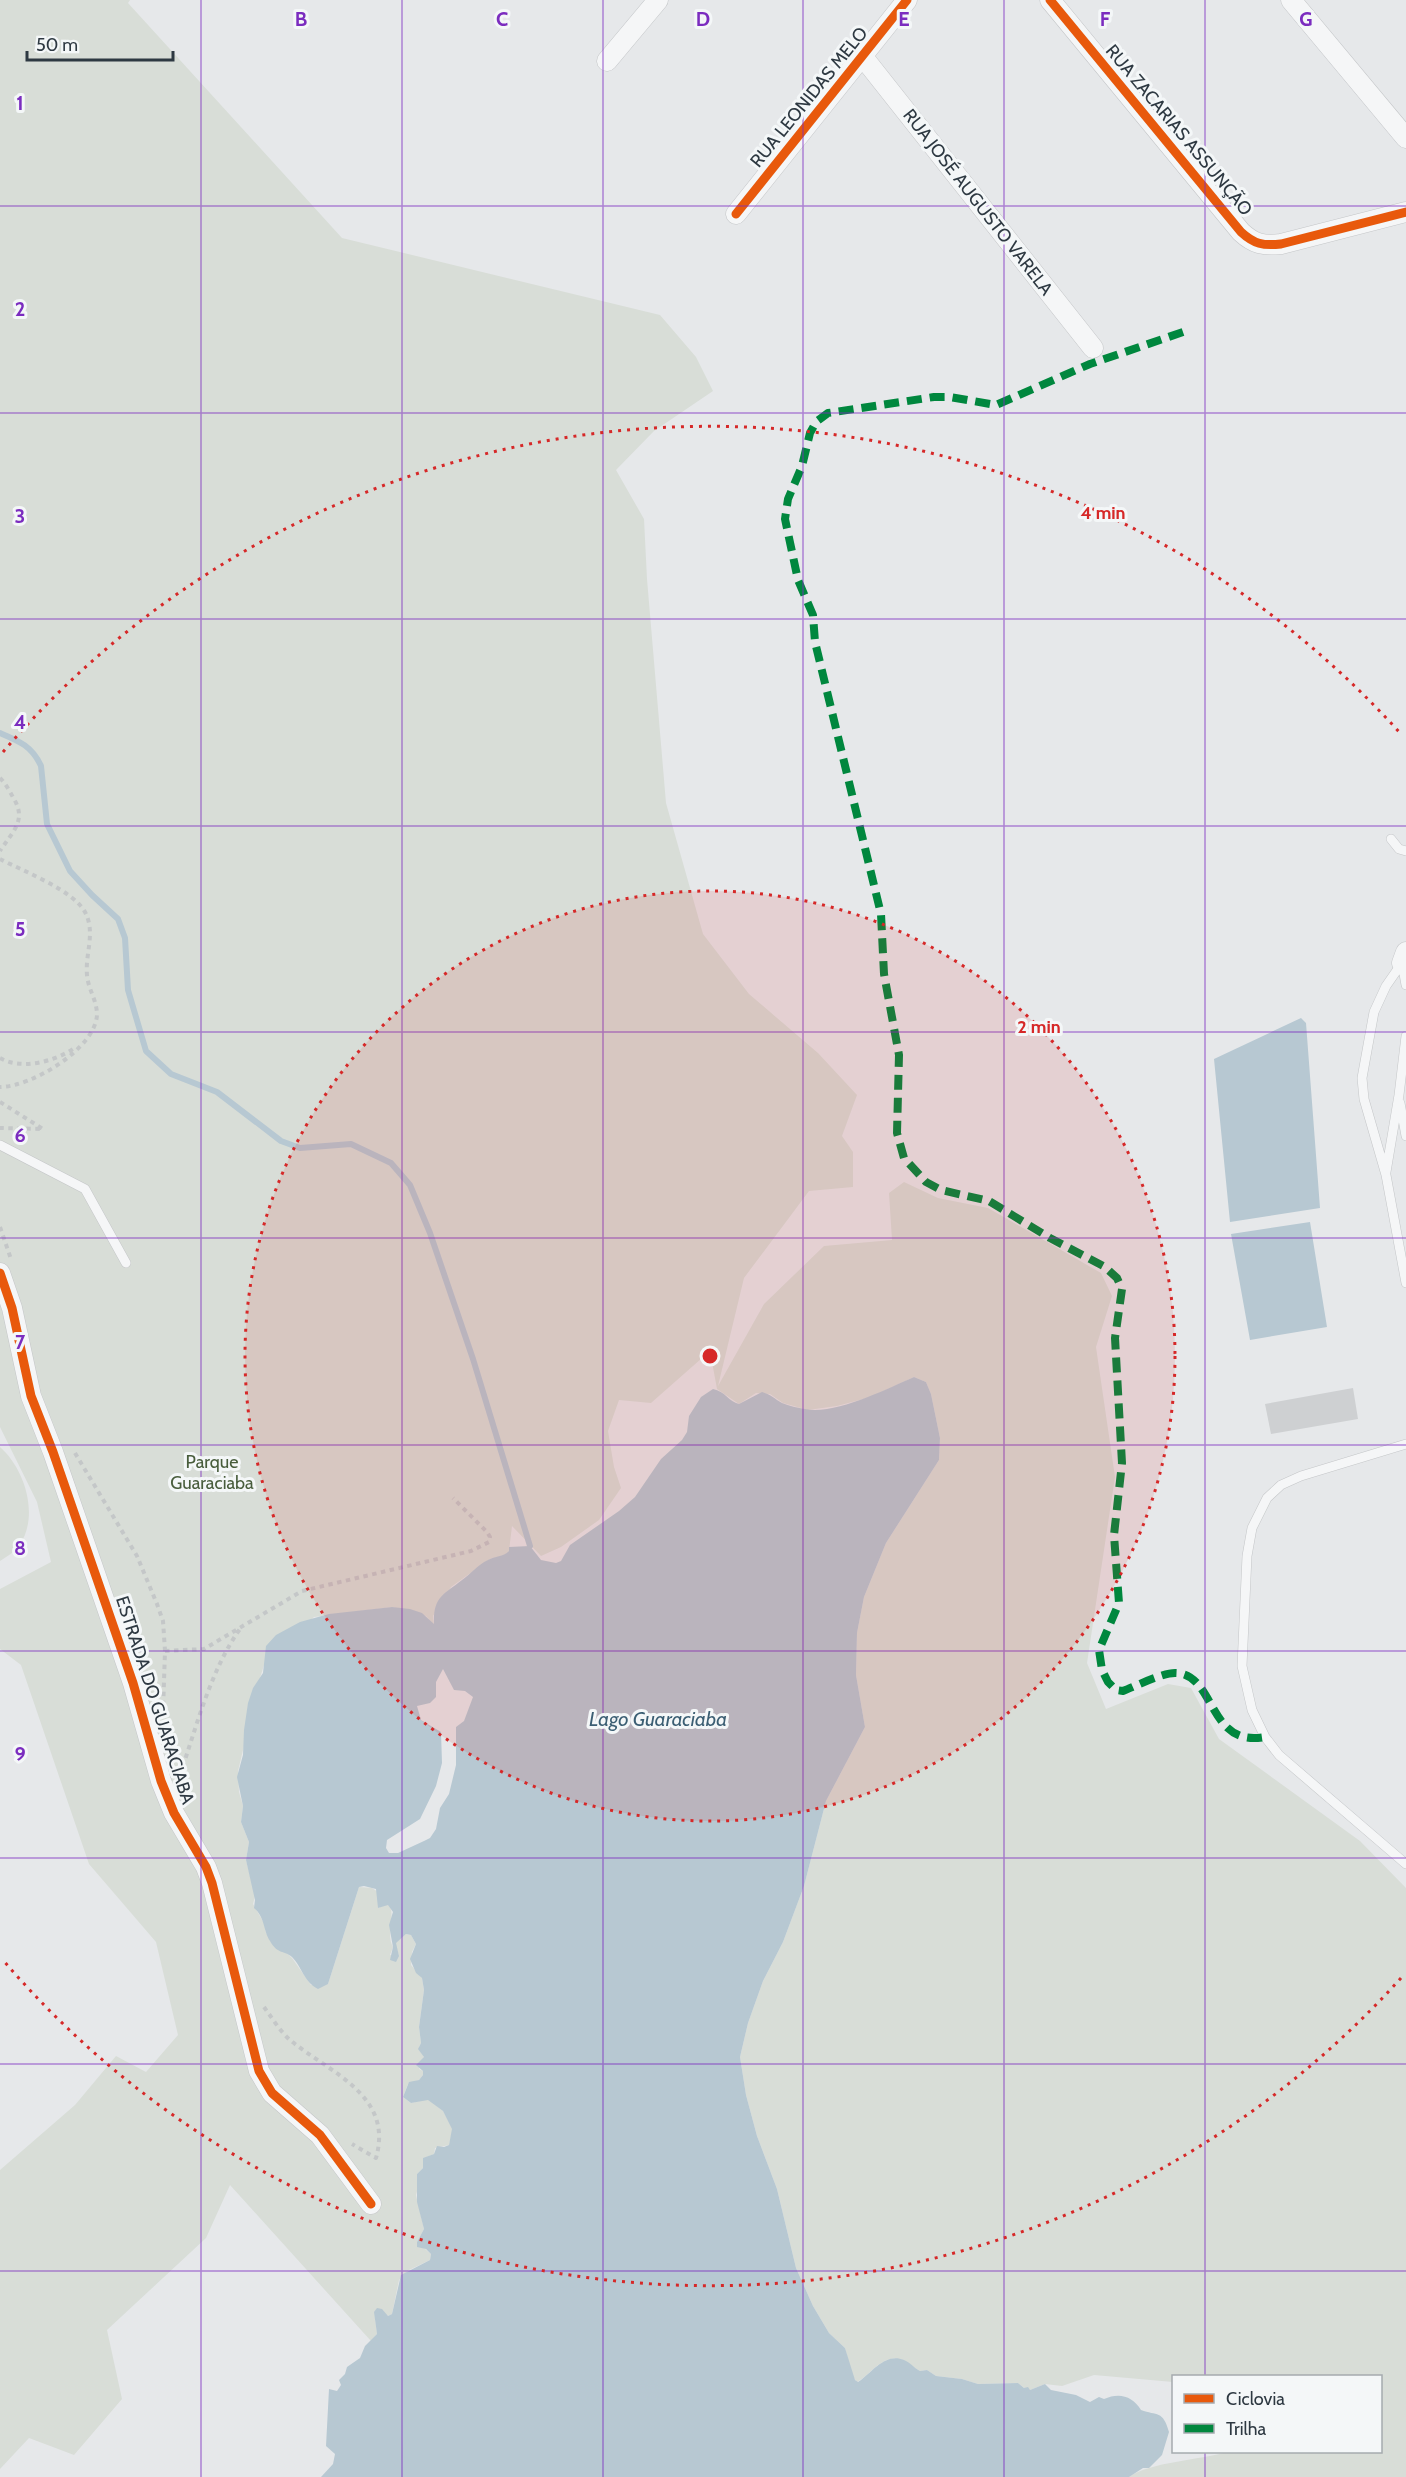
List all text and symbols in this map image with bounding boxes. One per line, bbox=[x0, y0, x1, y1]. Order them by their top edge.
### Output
text: B bbox=[295, 7, 307, 31]
text: C bbox=[496, 7, 508, 31]
text: D bbox=[696, 7, 710, 31]
text: E bbox=[898, 7, 910, 31]
text: F bbox=[1100, 7, 1111, 31]
text: G bbox=[1299, 7, 1313, 31]
street label: RUA LEONIDAS MELO bbox=[746, 22, 872, 172]
scale bar bbox=[27, 24, 172, 62]
text: 50 m bbox=[36, 34, 78, 56]
street label: RUA ZACARIAS ASSUNÇÃO bbox=[1101, 40, 1257, 220]
text: 1 bbox=[16, 91, 24, 115]
street label: RUA JOSÉ AUGUSTO VARELA bbox=[898, 104, 1058, 300]
text: 2 bbox=[15, 297, 25, 321]
text: 4 min bbox=[1080, 502, 1126, 524]
text: 3 bbox=[15, 504, 25, 528]
text: 4 bbox=[14, 710, 26, 734]
text: 5 bbox=[15, 917, 25, 941]
text: 2 min bbox=[1017, 1016, 1061, 1038]
text: 6 bbox=[14, 1123, 26, 1147]
text: 7 bbox=[15, 1330, 26, 1354]
centre of rings bbox=[700, 1346, 720, 1366]
park label: Parque Guaraciaba bbox=[170, 1451, 254, 1494]
text: 8 bbox=[14, 1536, 26, 1560]
street label: ESTRADA DO GUARACIABA bbox=[111, 1593, 199, 1807]
water label: Lago Guaraciaba bbox=[589, 1707, 727, 1731]
text: 9 bbox=[14, 1742, 26, 1766]
legend bbox=[1172, 2375, 1382, 2453]
text: Ciclovia bbox=[1226, 2388, 1285, 2410]
text: Trilha bbox=[1226, 2418, 1267, 2440]

